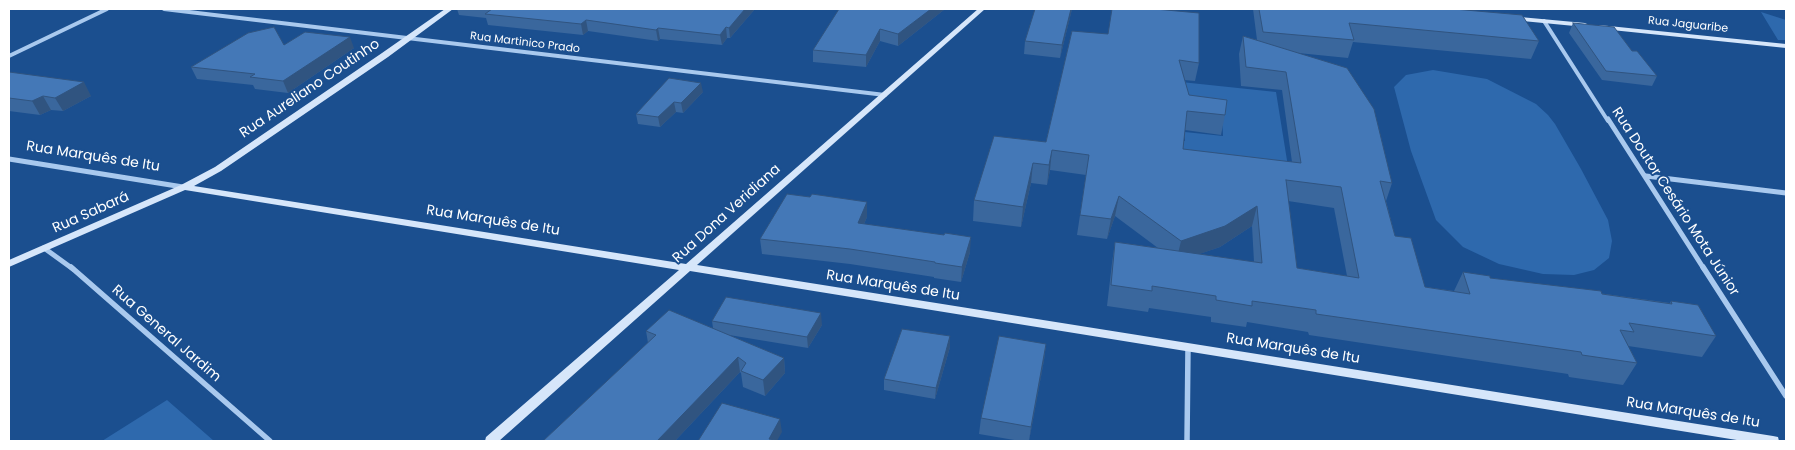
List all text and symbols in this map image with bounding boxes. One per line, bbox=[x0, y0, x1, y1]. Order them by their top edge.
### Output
street label: Rua Jaguaribe bbox=[1647, 14, 1729, 36]
street label: Rua Martinico Prado bbox=[469, 30, 581, 56]
street label: Rua Aureliano Coutinho bbox=[237, 36, 383, 142]
street label: Rua Doutor Cesário Mota Júnior bbox=[1608, 105, 1742, 299]
street label: Rua Marquês de Itu bbox=[25, 138, 161, 176]
street label: Rua Dona Veridiana bbox=[670, 161, 784, 267]
street label: Rua Sabará bbox=[50, 189, 132, 237]
street label: Rua Marquês de Itu bbox=[425, 202, 561, 240]
street label: Rua Marquês de Itu bbox=[825, 267, 961, 305]
street label: Rua General Jardim bbox=[108, 282, 224, 386]
street label: Rua Marquês de Itu bbox=[1225, 330, 1361, 368]
street label: Rua Marquês de Itu bbox=[1625, 394, 1761, 432]

